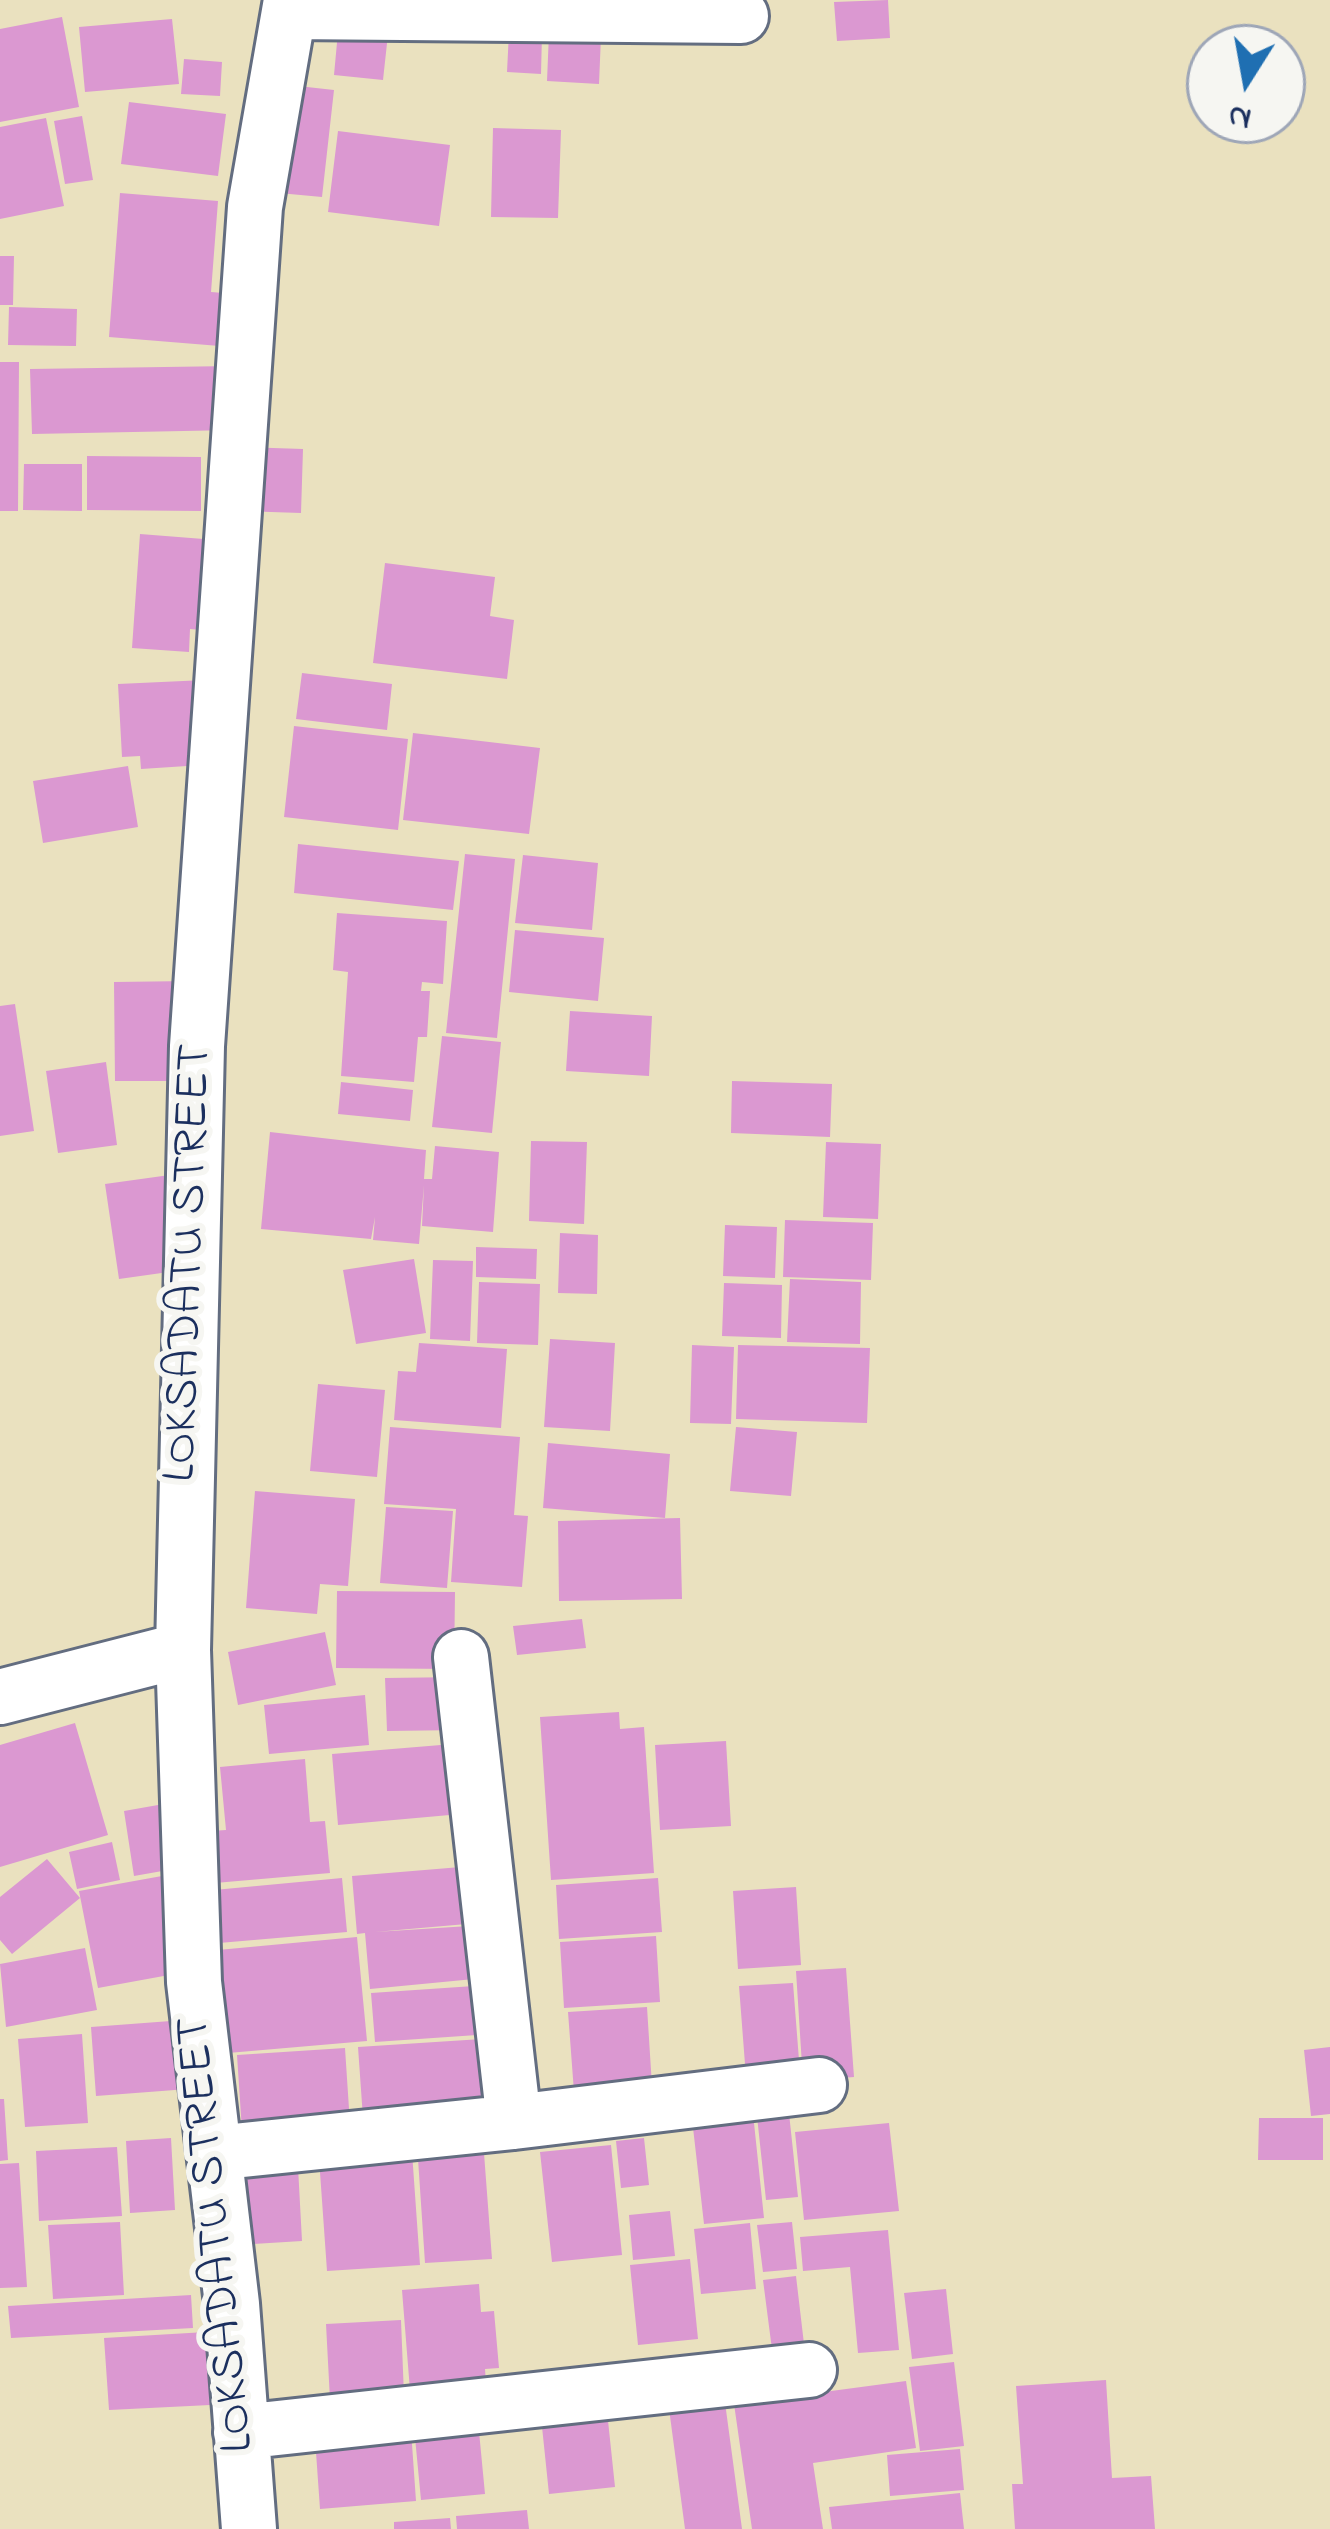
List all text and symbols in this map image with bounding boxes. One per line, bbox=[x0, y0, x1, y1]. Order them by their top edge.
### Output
north arrow bbox=[1186, 24, 1306, 144]
text: N bbox=[1224, 91, 1255, 142]
street label: LOKSADATU STREET bbox=[156, 1043, 228, 1483]
street label: LOKSADATU STREET bbox=[168, 2013, 272, 2455]

